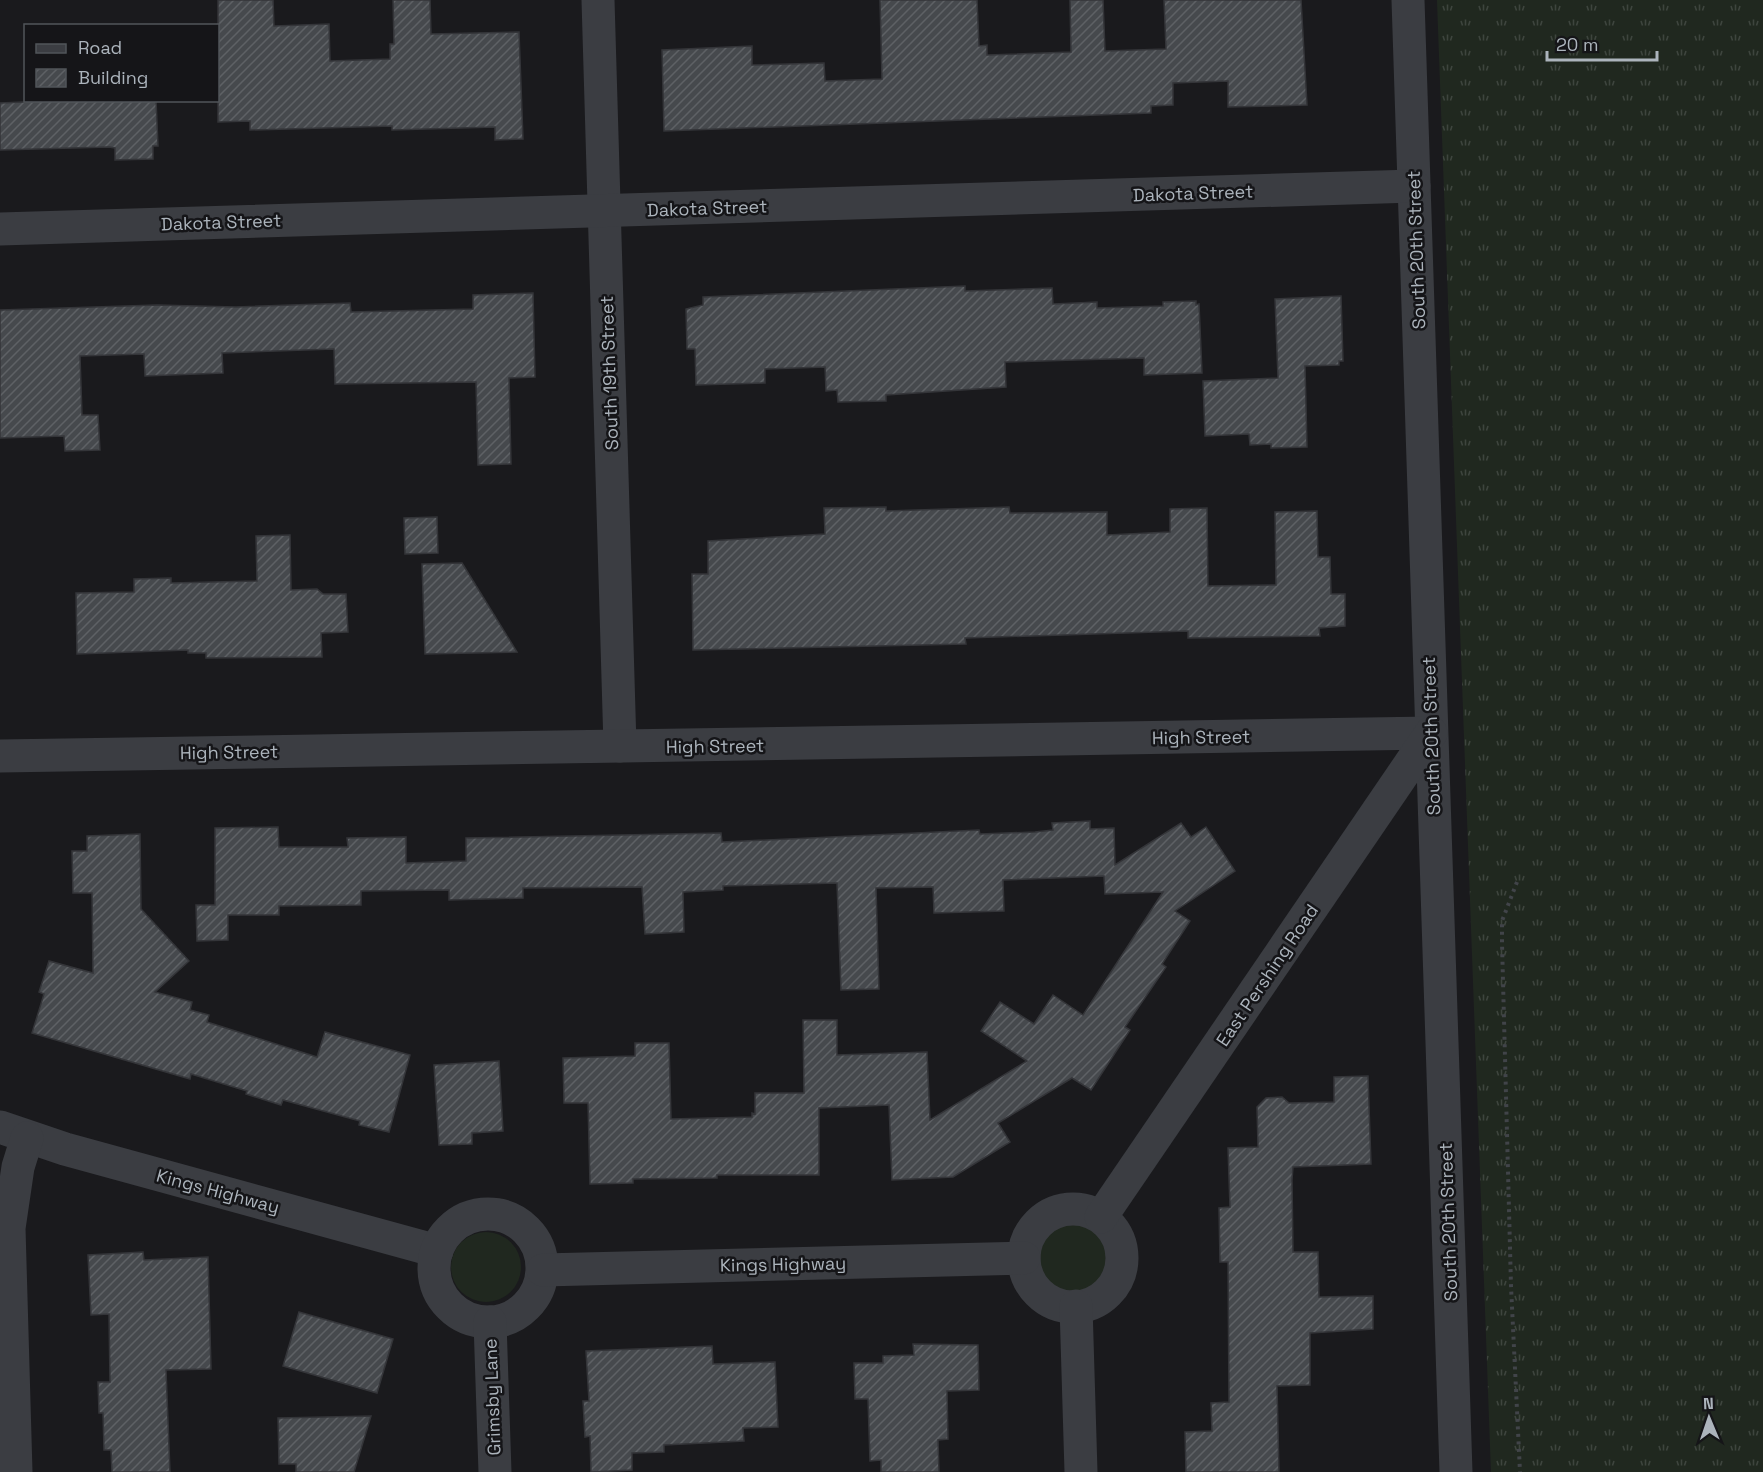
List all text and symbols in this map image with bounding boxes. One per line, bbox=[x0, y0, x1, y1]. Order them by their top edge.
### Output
legend bbox=[24, 24, 219, 102]
scale bar bbox=[1547, 24, 1656, 62]
text: 20 m bbox=[1556, 33, 1599, 56]
text: Road bbox=[78, 36, 122, 59]
text: Building bbox=[78, 66, 148, 89]
street label: South 20th Street bbox=[1402, 170, 1430, 330]
street label: Dakota Street bbox=[1132, 179, 1254, 207]
street label: Dakota Street bbox=[646, 194, 768, 222]
street label: Dakota Street bbox=[160, 208, 282, 236]
street label: South 19th Street bbox=[595, 295, 623, 451]
street label: South 20th Street bbox=[1417, 656, 1445, 816]
street label: High Street bbox=[1152, 725, 1250, 749]
street label: High Street bbox=[666, 734, 764, 758]
street label: High Street bbox=[180, 740, 278, 764]
street label: East Pershing Road bbox=[1211, 899, 1323, 1051]
street label: South 20th Street bbox=[1434, 1142, 1462, 1302]
street label: Kings Highway bbox=[154, 1164, 282, 1218]
street label: Kings Highway bbox=[720, 1251, 846, 1277]
street label: Grimsby Lane bbox=[478, 1338, 506, 1456]
north arrow bbox=[1679, 1388, 1739, 1448]
text: N bbox=[1703, 1393, 1714, 1414]

